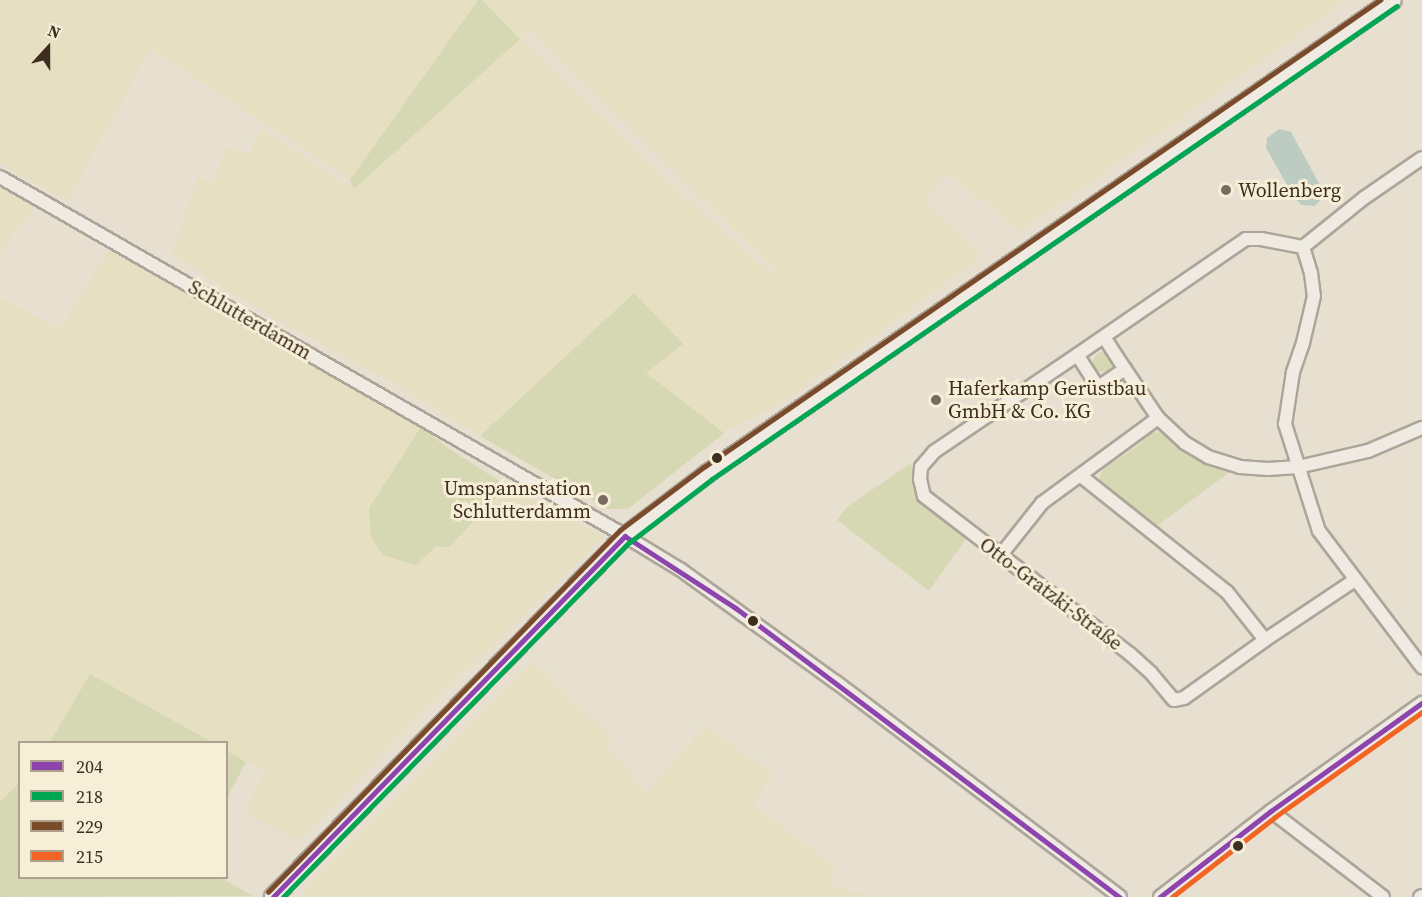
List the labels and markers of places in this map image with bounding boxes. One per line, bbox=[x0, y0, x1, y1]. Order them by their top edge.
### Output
place label: Wollenberg bbox=[1238, 178, 1341, 202]
marker: Wollenberg bbox=[1219, 183, 1233, 197]
place label: Haferkamp Gerüstbau GmbH & Co. KG bbox=[948, 376, 1146, 423]
marker: Haferkamp Gerüstbau GmbH & Co. KG bbox=[929, 393, 943, 407]
unlabelled marker bbox=[711, 452, 723, 464]
place label: Umspannstation Schlutterdamm bbox=[444, 476, 591, 523]
marker: Umspannstation Schlutterdamm bbox=[596, 493, 610, 507]
unlabelled marker bbox=[747, 615, 759, 627]
unlabelled marker bbox=[1232, 840, 1244, 852]

